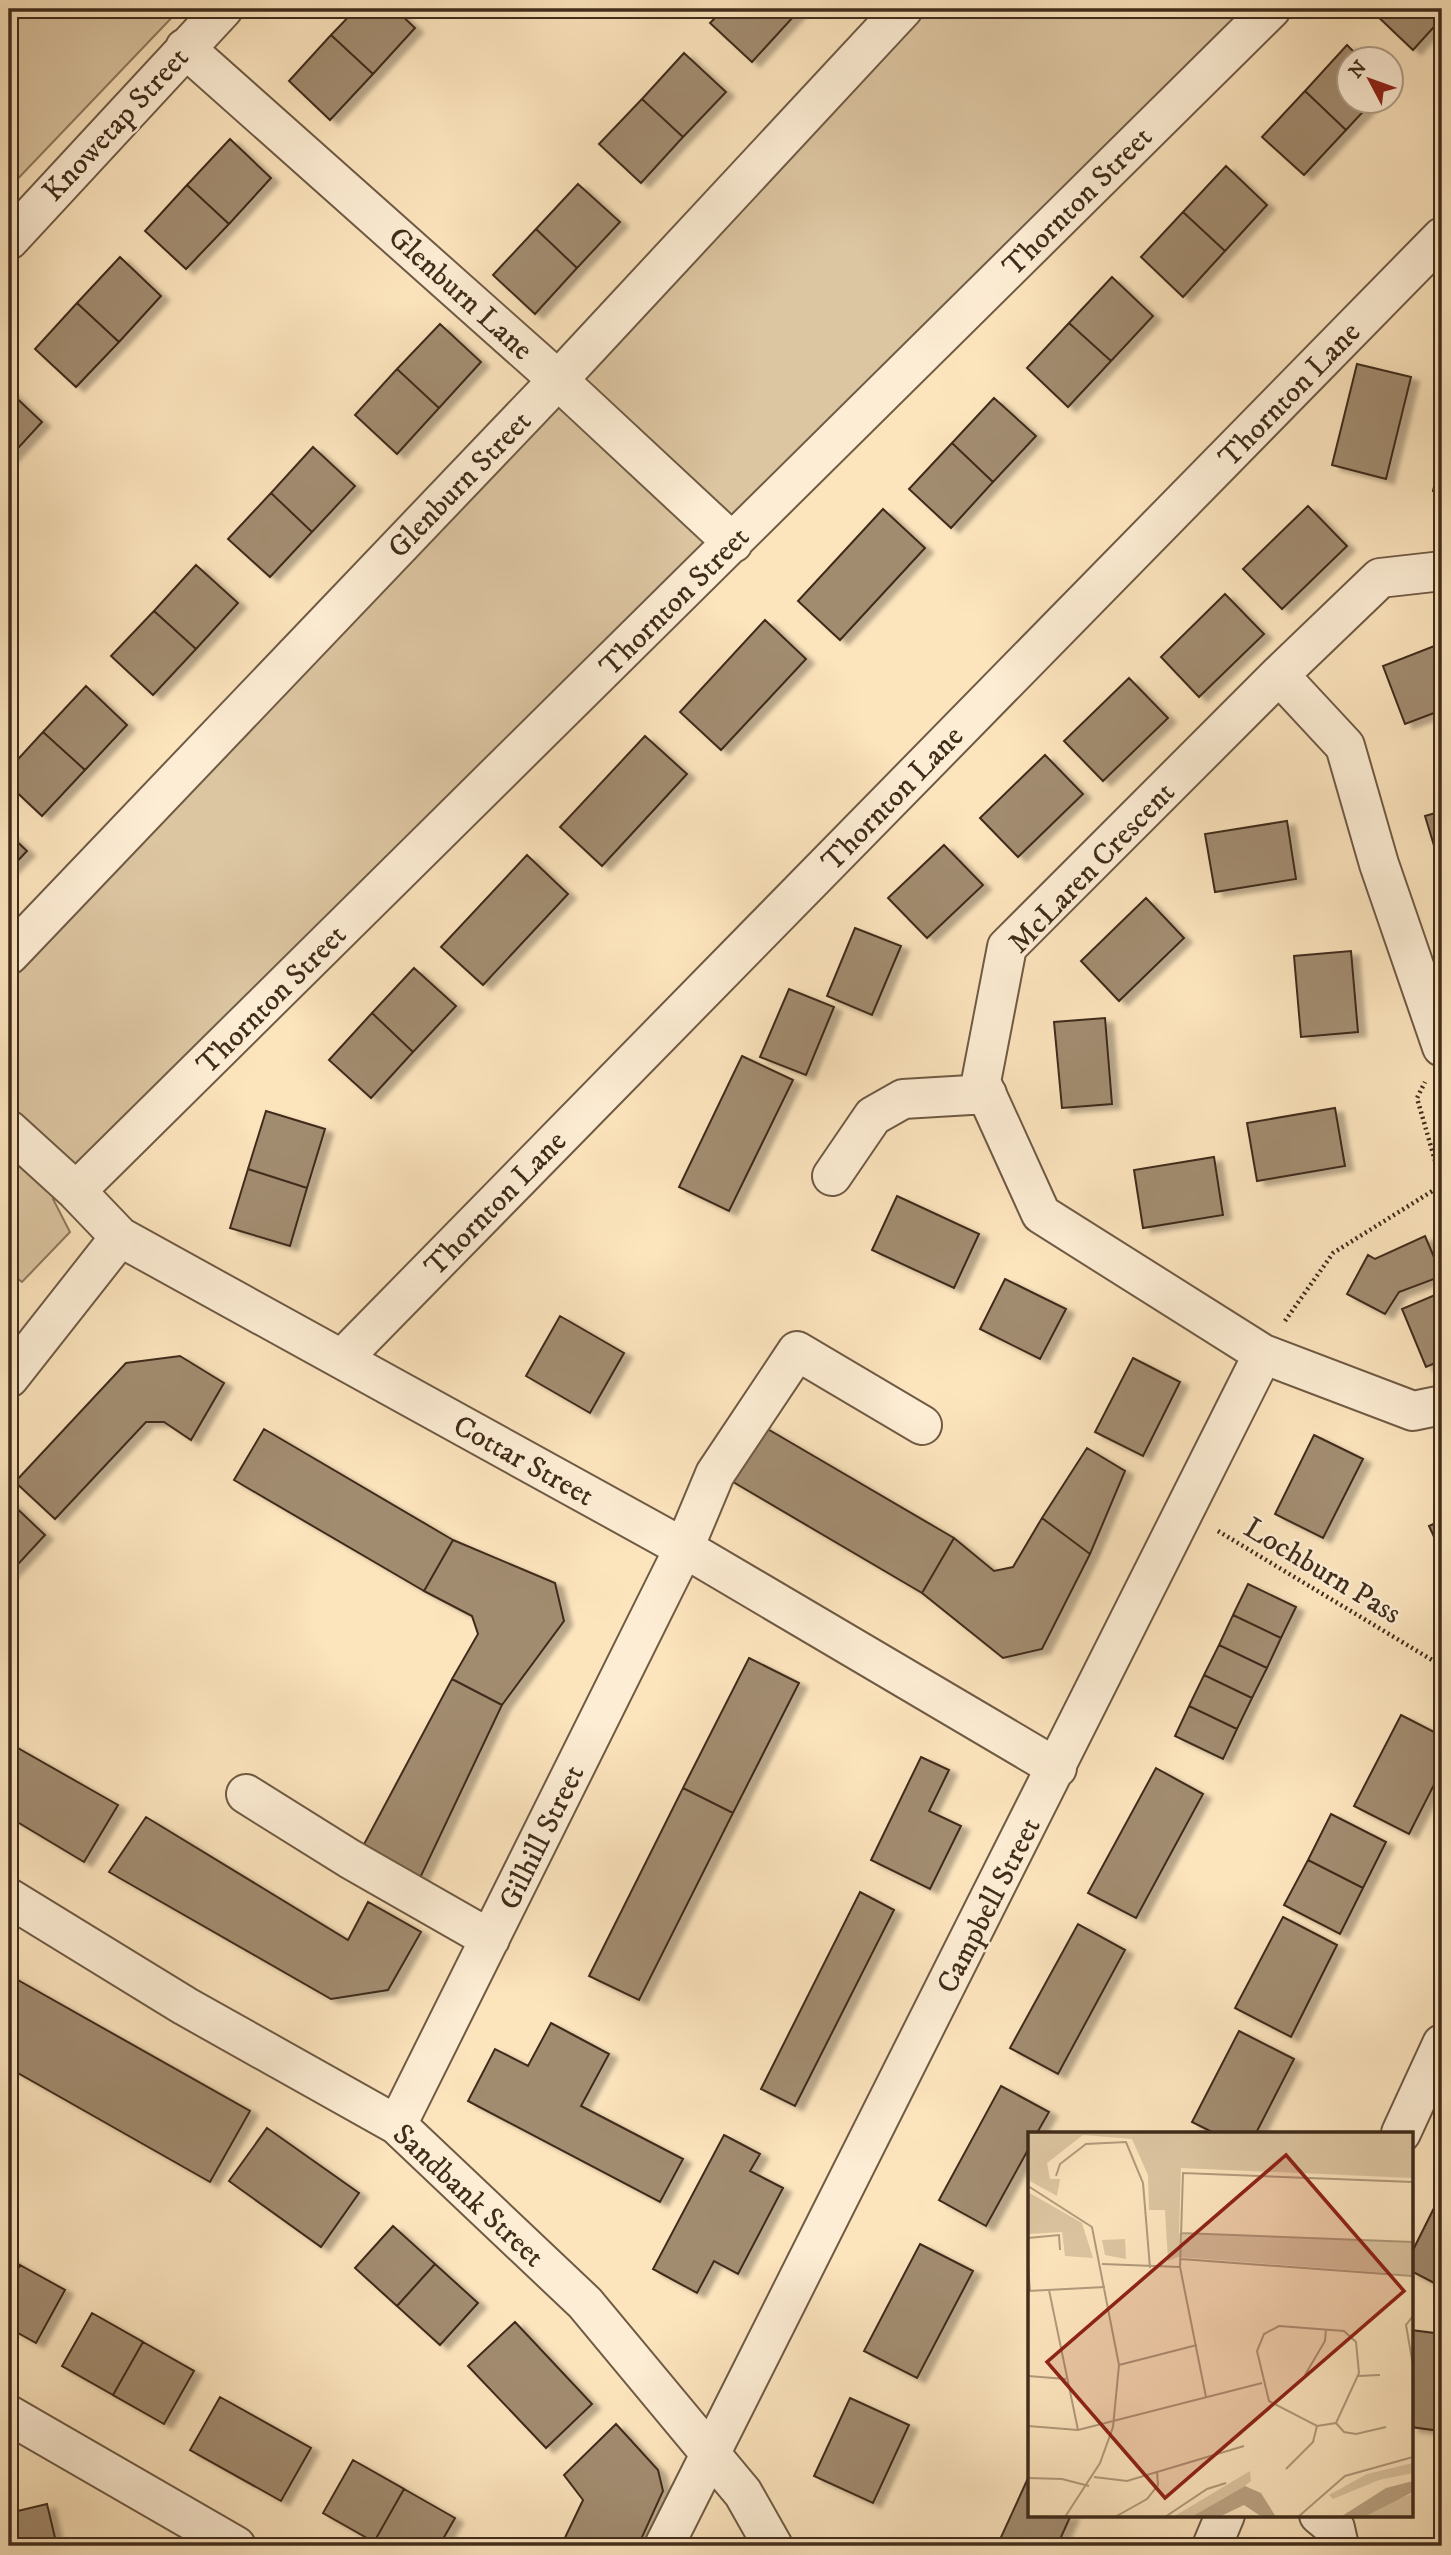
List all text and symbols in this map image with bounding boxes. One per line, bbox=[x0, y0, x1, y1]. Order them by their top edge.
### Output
street label: Knowetap Street bbox=[35, 40, 197, 210]
north arrow bbox=[1336, 46, 1406, 116]
text: N bbox=[1345, 56, 1372, 83]
street label: Thornton Street bbox=[995, 119, 1161, 285]
street label: Glenburn Lane bbox=[380, 219, 540, 369]
street label: Thornton Lane bbox=[1211, 314, 1369, 476]
street label: Glenburn Street bbox=[381, 404, 540, 567]
street label: Thornton Street bbox=[592, 519, 758, 685]
street label: Thornton Lane bbox=[814, 718, 972, 880]
street label: McLaren Crescent bbox=[1001, 775, 1183, 961]
street label: Thornton Street bbox=[189, 917, 355, 1083]
street label: Thornton Lane bbox=[417, 1123, 575, 1285]
street label: Cottar Street bbox=[446, 1408, 600, 1515]
street label: Lochburn Pass bbox=[1237, 1510, 1408, 1633]
street label: Gilhill Street bbox=[491, 1759, 593, 1916]
street label: Campbell Street bbox=[929, 1812, 1049, 2000]
street label: Sandbank Street bbox=[385, 2116, 551, 2276]
inset map bbox=[1028, 2132, 1412, 2516]

